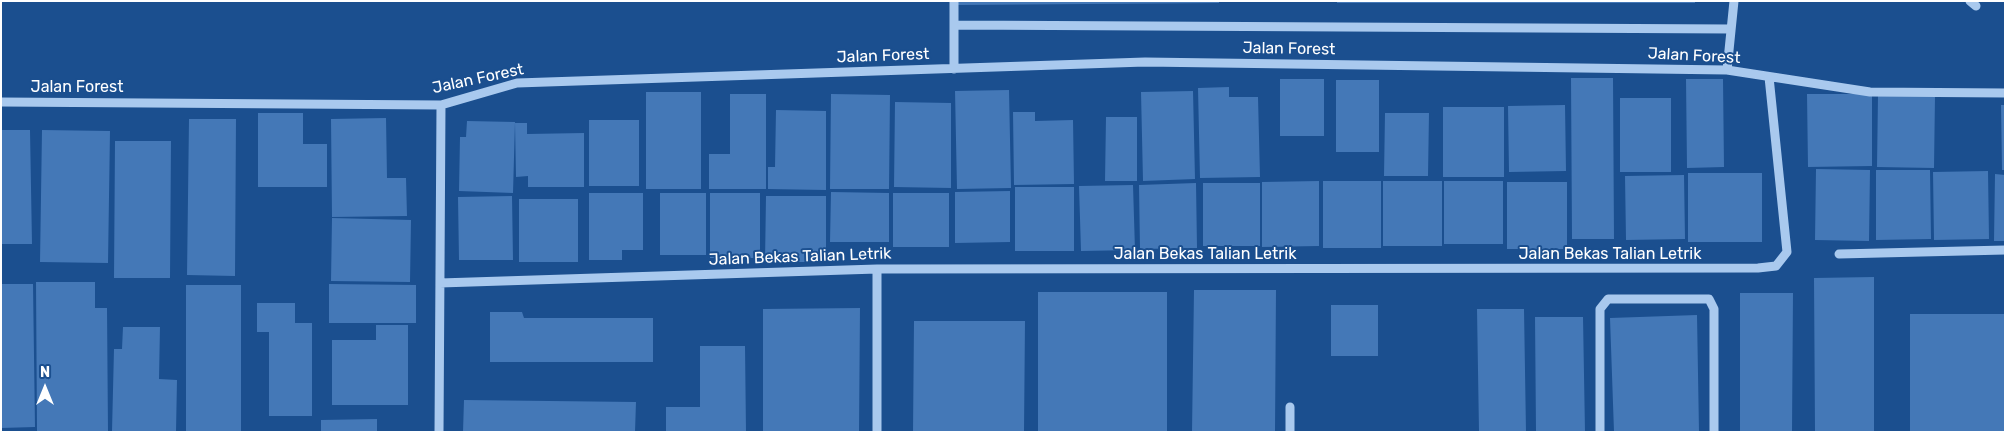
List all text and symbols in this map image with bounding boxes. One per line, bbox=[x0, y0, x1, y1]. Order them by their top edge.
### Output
street label: Jalan Forest bbox=[1242, 39, 1336, 59]
street label: Jalan Forest bbox=[1647, 44, 1741, 68]
street label: Jalan Forest bbox=[836, 45, 930, 67]
street label: Jalan Forest bbox=[431, 60, 525, 98]
street label: Jalan Forest bbox=[31, 77, 123, 97]
street label: Jalan Bekas Talian Letrik bbox=[708, 244, 892, 270]
street label: Jalan Bekas Talian Letrik bbox=[1114, 244, 1296, 264]
street label: Jalan Bekas Talian Letrik bbox=[1519, 244, 1701, 264]
north arrow bbox=[20, 363, 70, 413]
text: N bbox=[40, 364, 50, 381]

